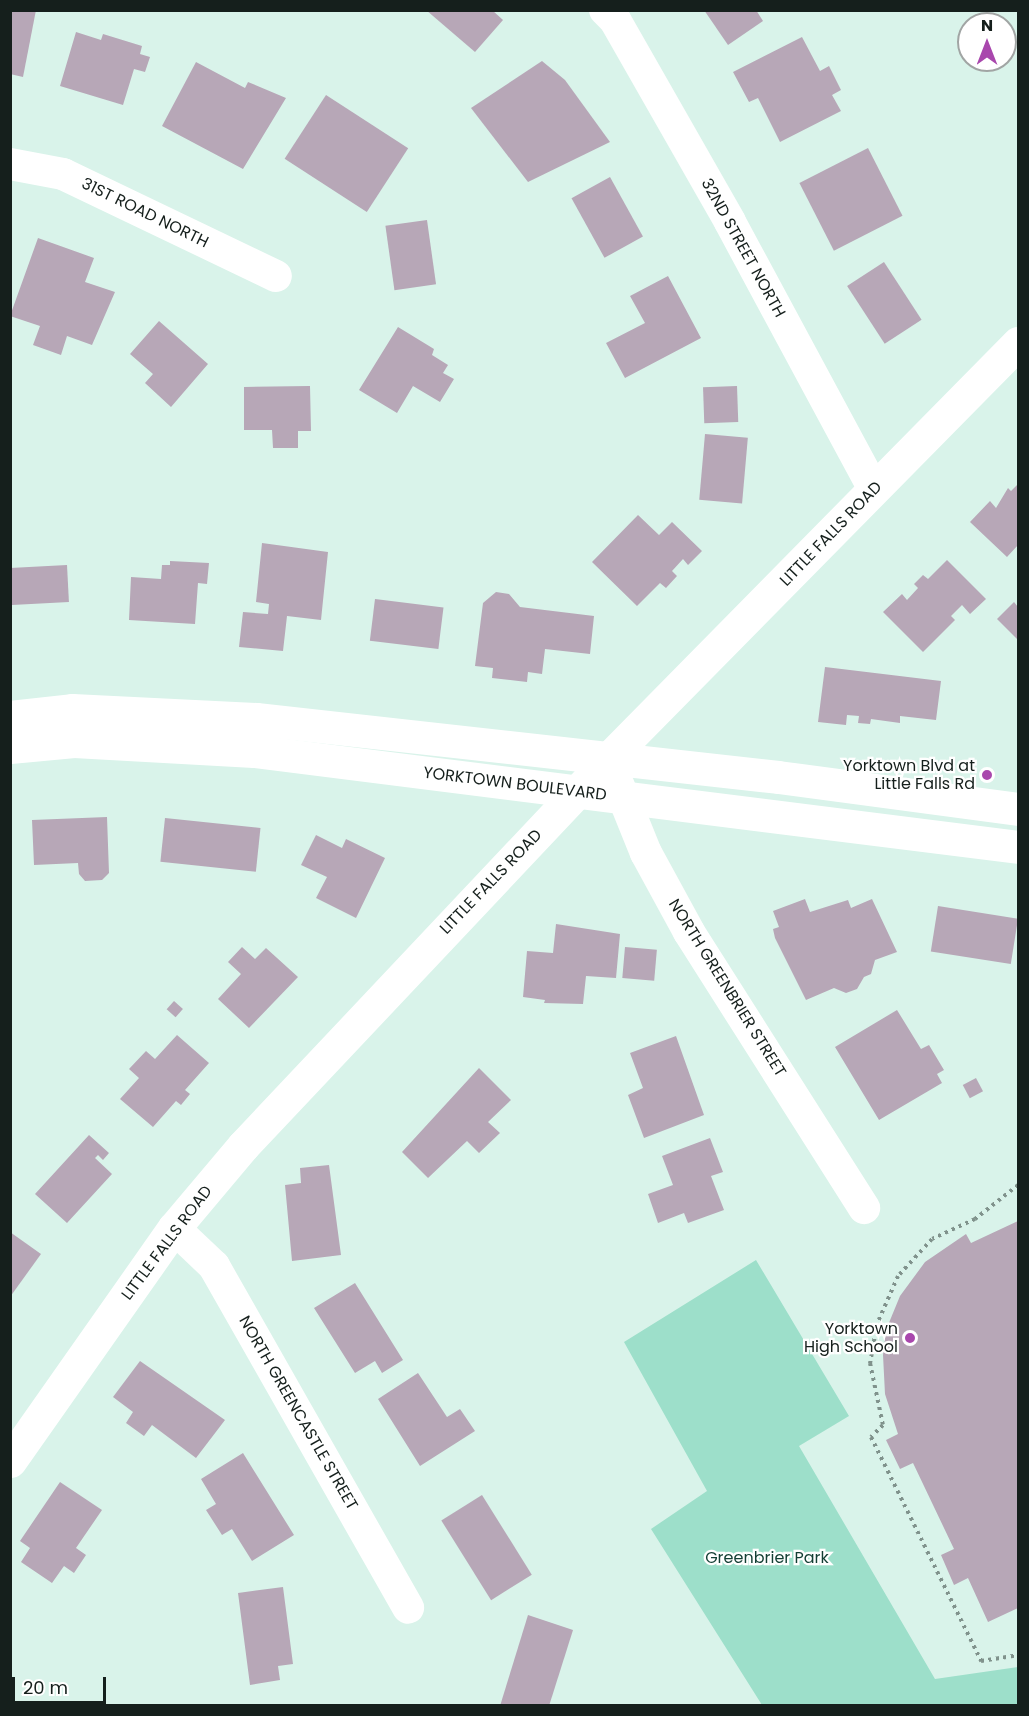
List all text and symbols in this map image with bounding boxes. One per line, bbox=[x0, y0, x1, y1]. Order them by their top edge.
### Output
north arrow bbox=[957, 12, 1017, 72]
text: N bbox=[981, 14, 993, 37]
street label: 31ST ROAD NORTH bbox=[78, 174, 212, 252]
street label: 32ND STREET NORTH bbox=[697, 175, 789, 321]
street label: LITTLE FALLS ROAD bbox=[776, 478, 886, 590]
place label: Yorktown Blvd at Little Falls Rd bbox=[843, 756, 975, 794]
street label: YORKTOWN BOULEVARD bbox=[422, 763, 608, 805]
marker: Yorktown Blvd at Little Falls Rd bbox=[980, 768, 994, 782]
street label: LITTLE FALLS ROAD bbox=[436, 826, 546, 938]
street label: NORTH GREENBRIER STREET bbox=[664, 896, 790, 1080]
street label: LITTLE FALLS ROAD bbox=[118, 1182, 216, 1304]
street label: NORTH GREENCASTLE STREET bbox=[234, 1313, 362, 1513]
place label: Yorktown High School bbox=[804, 1319, 898, 1357]
marker: Yorktown High School bbox=[903, 1331, 917, 1345]
park label: Greenbrier Park bbox=[705, 1548, 829, 1568]
scale bar bbox=[15, 1665, 110, 1703]
text: 20 m bbox=[23, 1675, 68, 1700]

